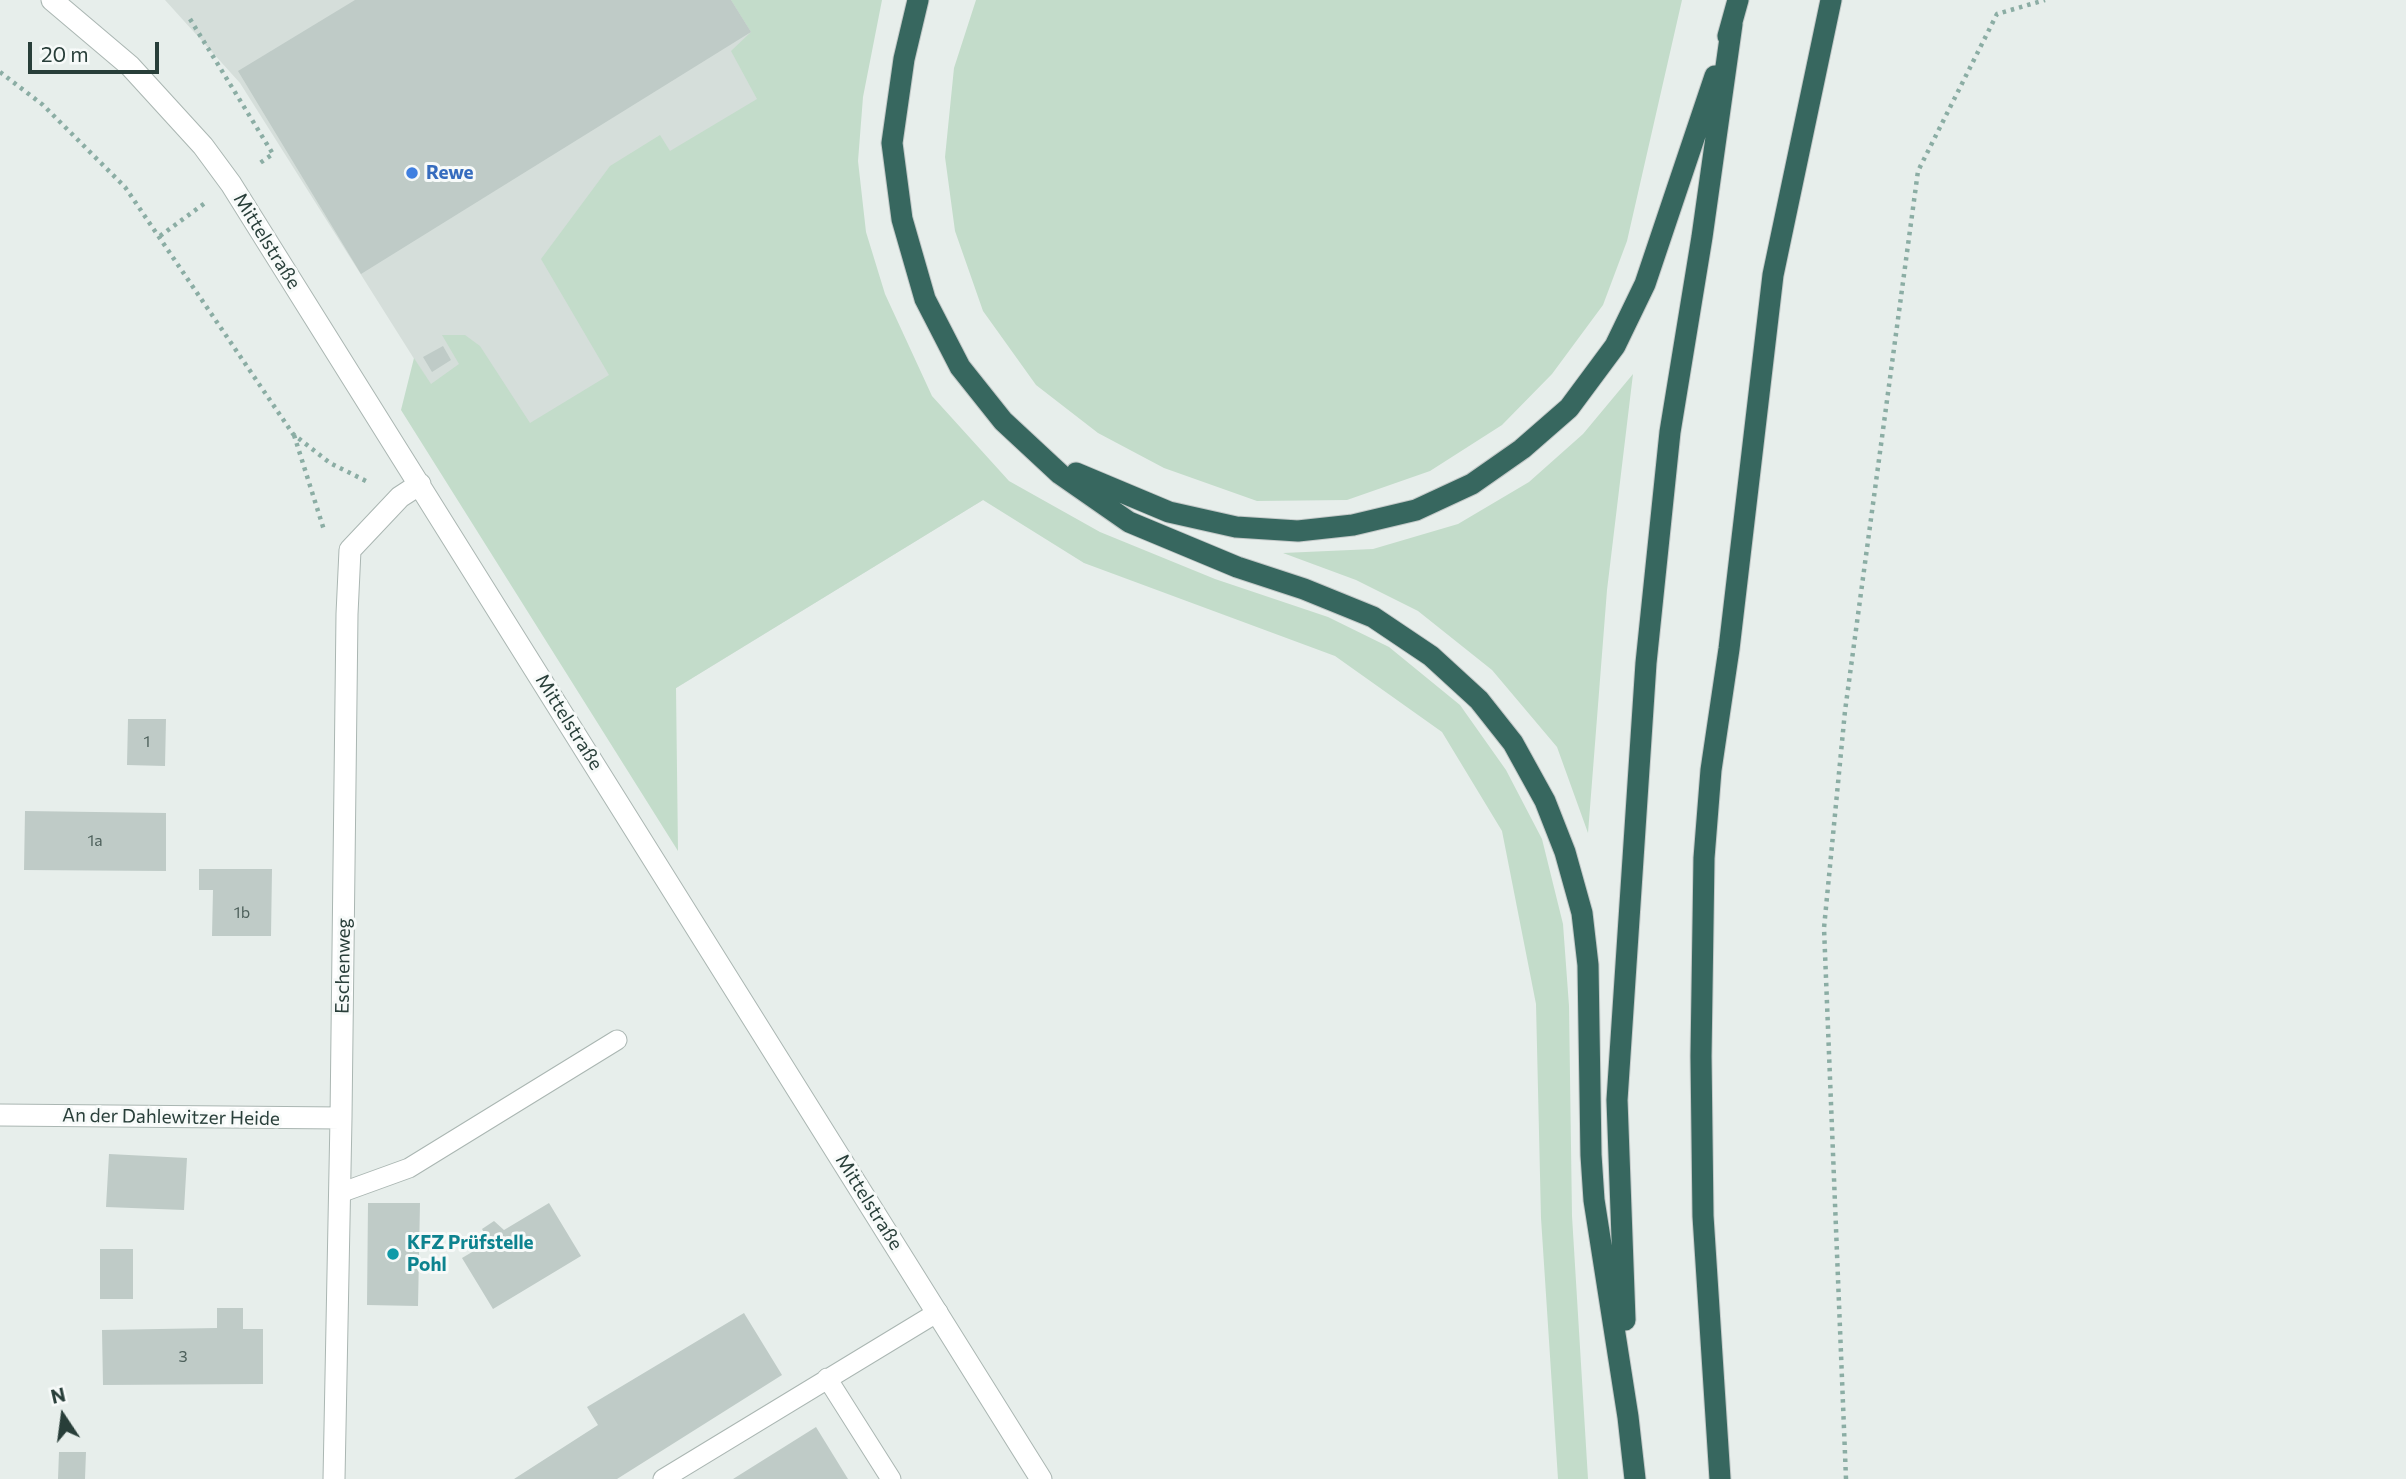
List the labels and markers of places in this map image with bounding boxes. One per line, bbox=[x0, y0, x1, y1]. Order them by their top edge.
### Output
place label: Rewe bbox=[426, 162, 474, 184]
marker: Rewe bbox=[404, 165, 420, 181]
place label: KFZ Prüfstelle Pohl bbox=[407, 1232, 534, 1276]
marker: KFZ Prüfstelle Pohl bbox=[385, 1246, 401, 1262]

